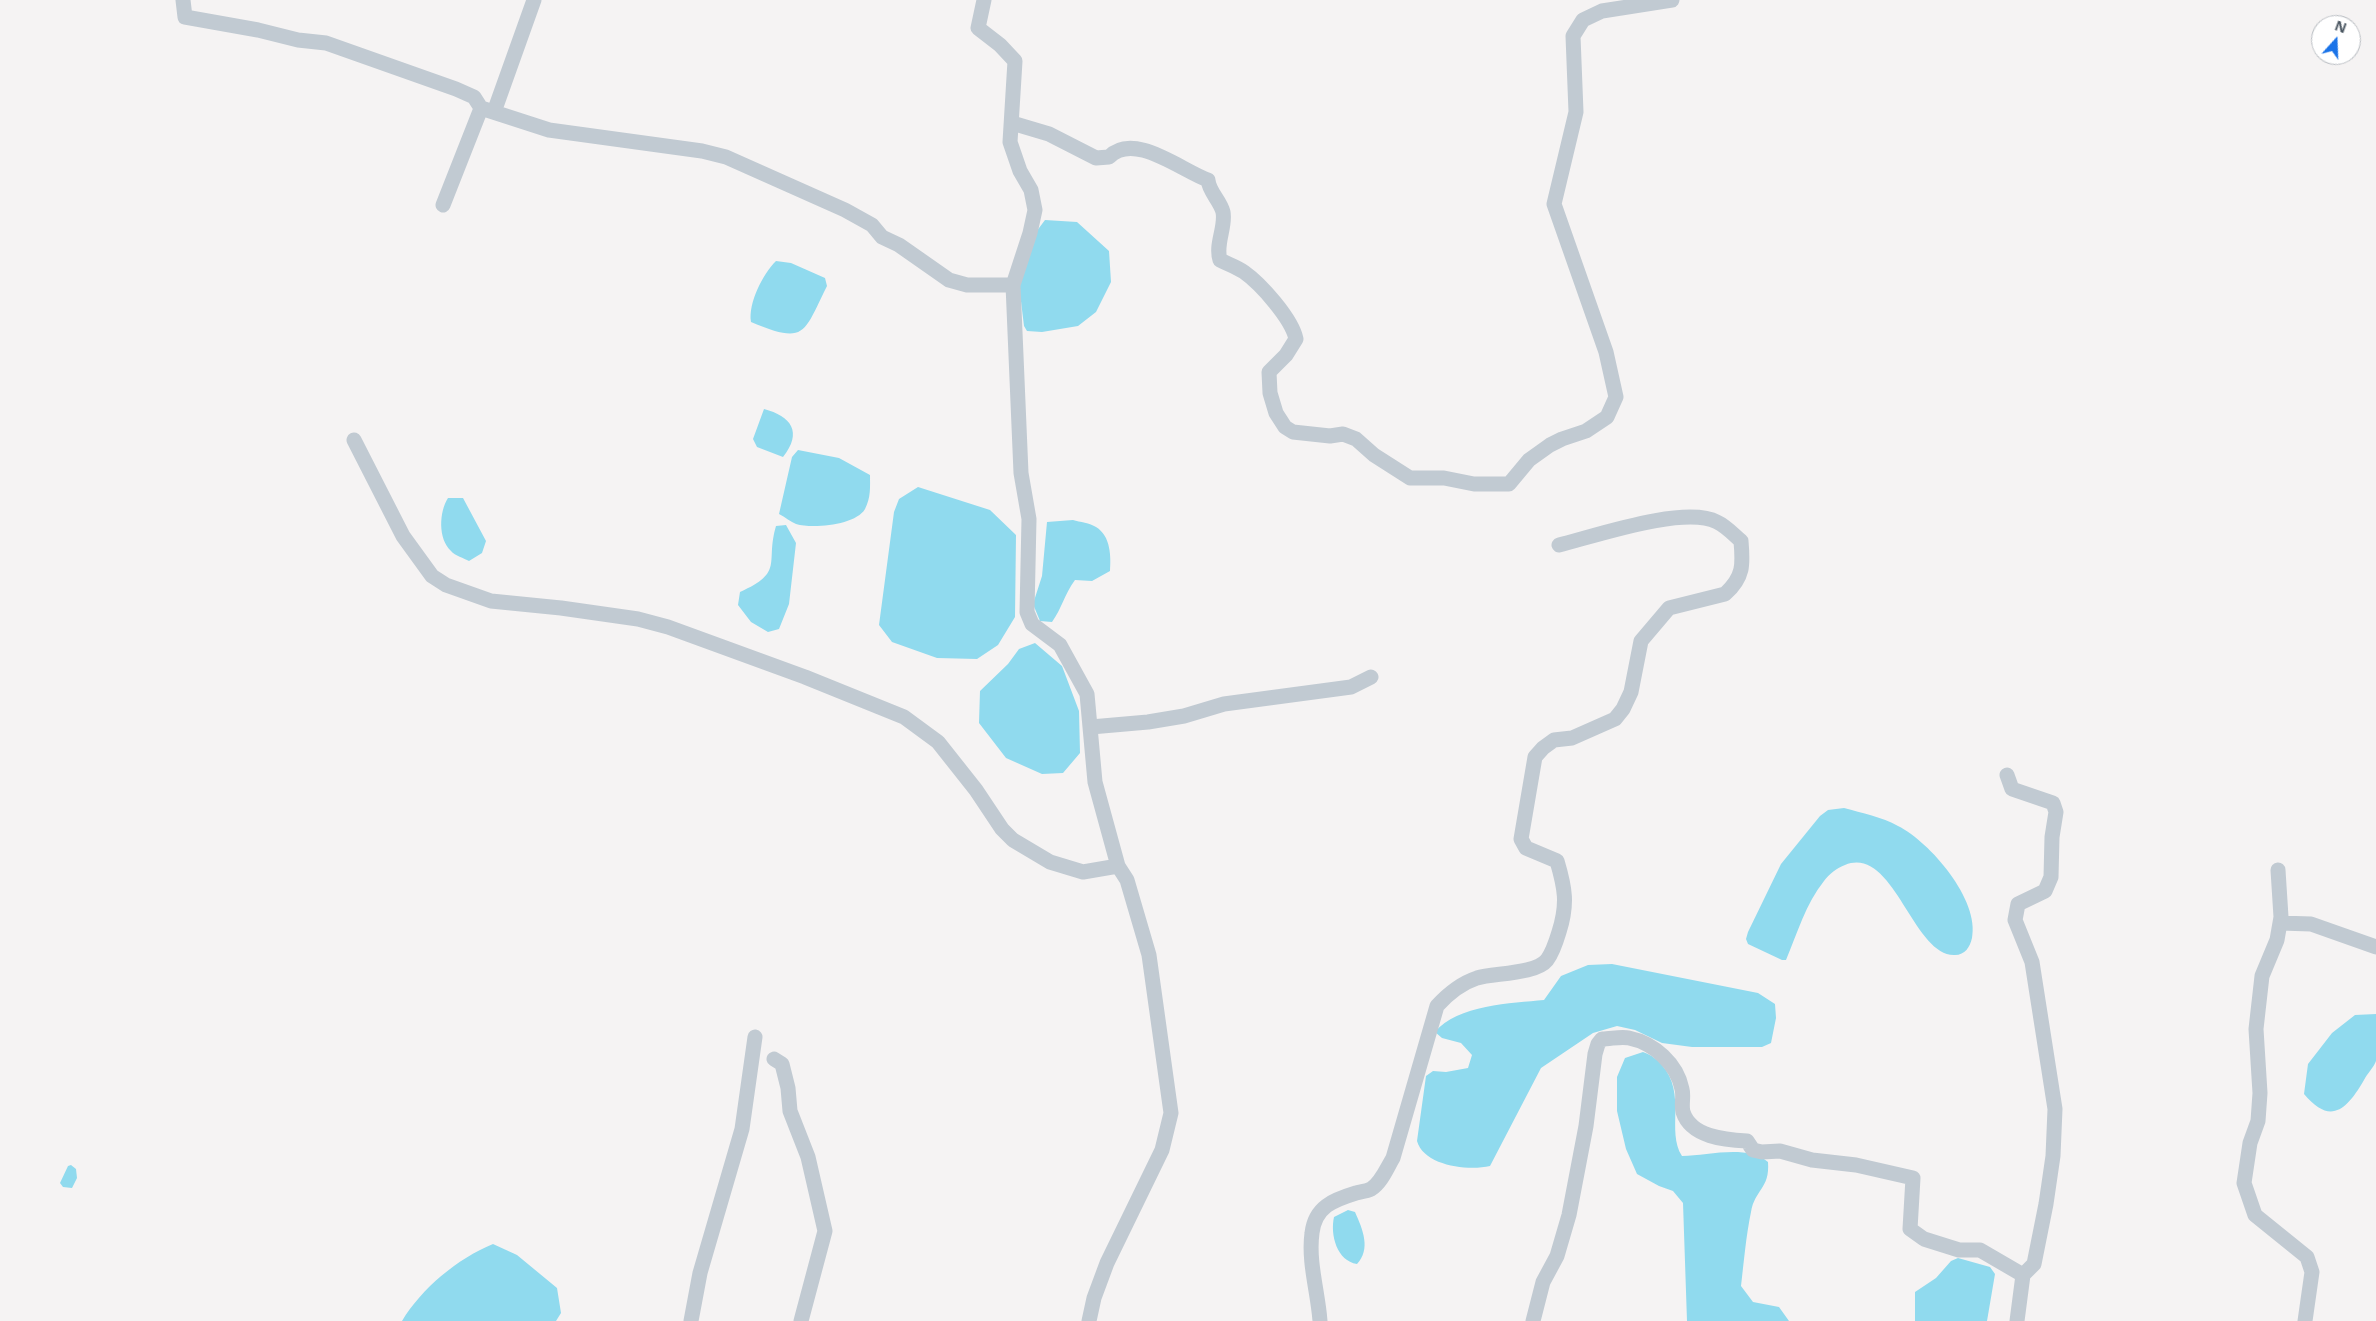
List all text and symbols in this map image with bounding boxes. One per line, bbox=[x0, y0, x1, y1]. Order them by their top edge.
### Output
north arrow bbox=[2311, 15, 2361, 65]
text: N bbox=[2332, 15, 2350, 37]

